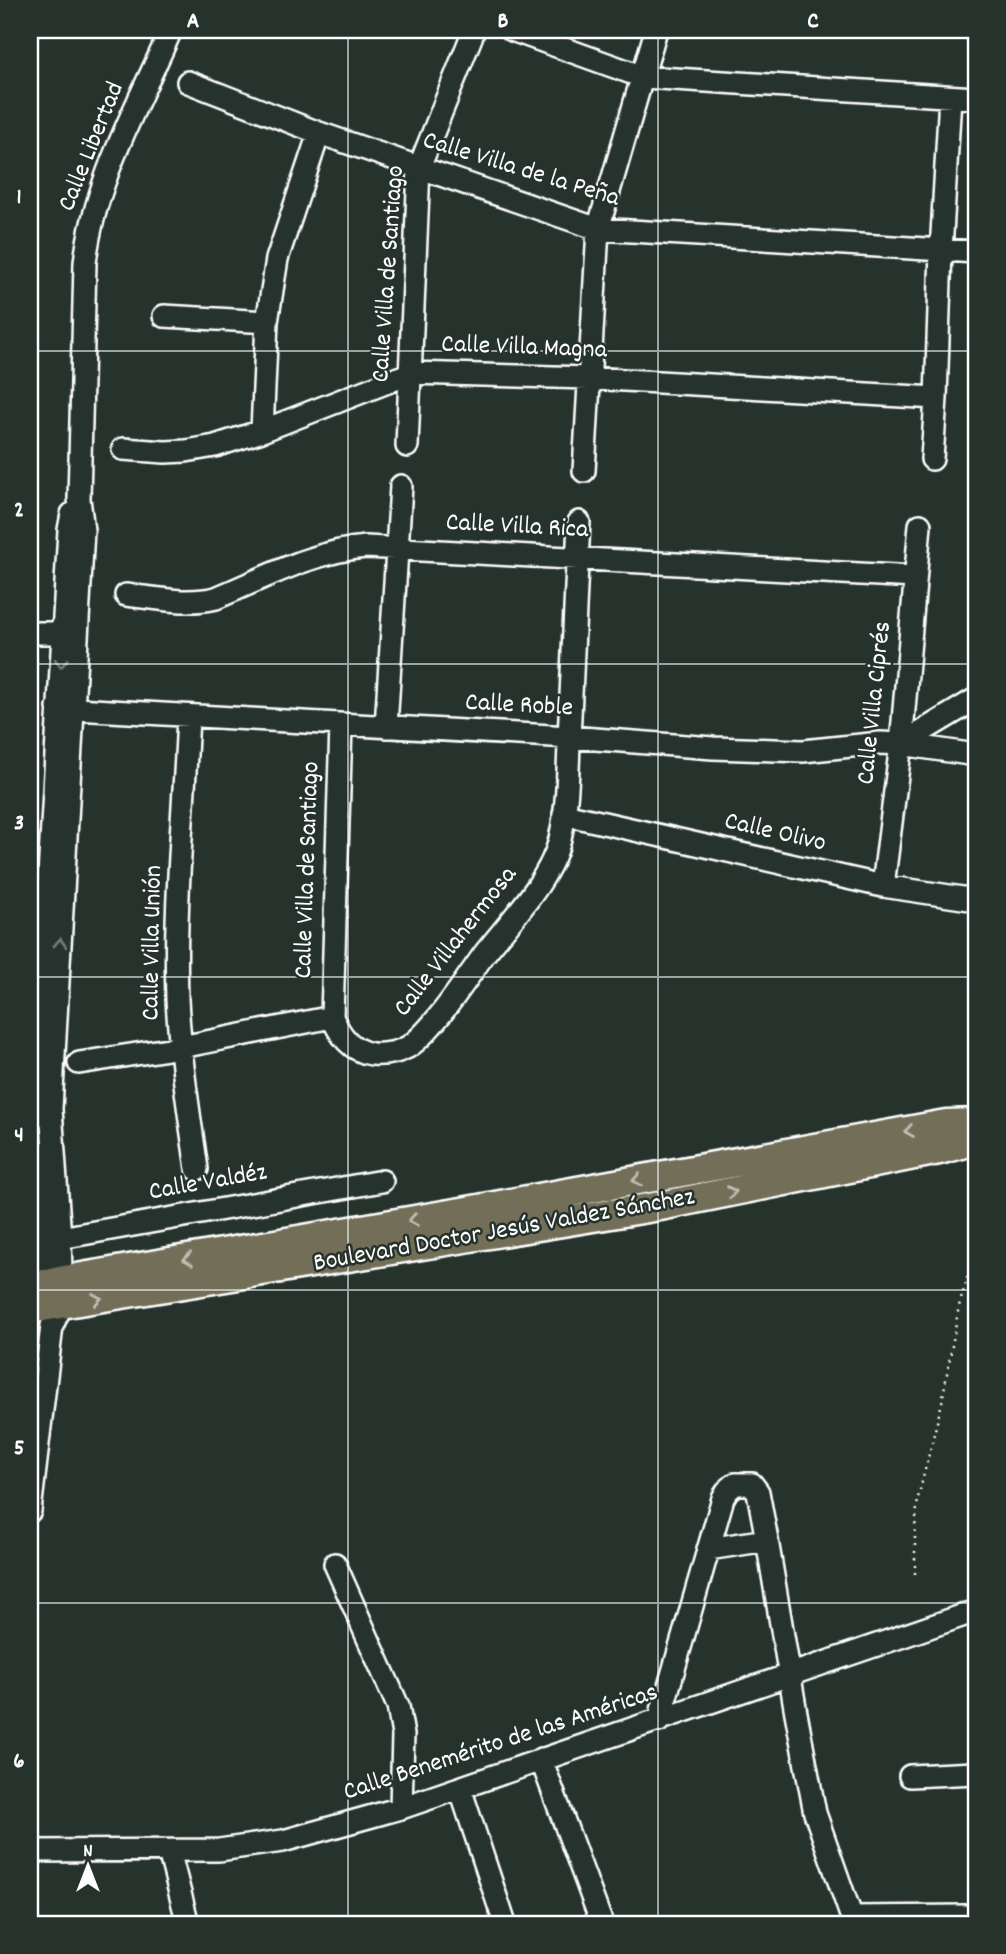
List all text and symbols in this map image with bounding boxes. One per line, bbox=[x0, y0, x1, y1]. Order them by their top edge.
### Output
text: A bbox=[187, 6, 199, 39]
text: B bbox=[498, 6, 509, 39]
text: C bbox=[807, 6, 819, 39]
street label: Calle Libertad bbox=[49, 77, 135, 217]
street label: Calle Villa de la Peña bbox=[418, 122, 625, 218]
street label: Calle Villa de Santiago bbox=[363, 164, 415, 384]
text: 1 bbox=[16, 182, 22, 215]
street label: Calle Villa Magna bbox=[441, 327, 608, 369]
text: 2 bbox=[14, 495, 24, 528]
street label: Calle Villa Rica bbox=[445, 505, 590, 549]
street label: Calle Villa Ciprés bbox=[848, 620, 902, 786]
one-way arrow bbox=[53, 658, 68, 669]
street label: Calle Roble bbox=[464, 685, 574, 727]
street label: Calle Villa de Santiago bbox=[286, 761, 330, 979]
street label: Calle Olivo bbox=[721, 803, 829, 863]
text: 3 bbox=[14, 808, 24, 841]
street label: Calle Villahermosa bbox=[385, 858, 527, 1025]
street label: Calle Villa Unión bbox=[133, 865, 173, 1021]
one-way arrow bbox=[53, 937, 68, 948]
text: 4 bbox=[14, 1120, 24, 1153]
one-way arrow bbox=[903, 1123, 915, 1138]
street label: Calle Valdéz bbox=[146, 1154, 270, 1212]
one-way arrow bbox=[631, 1172, 643, 1187]
street label: Boulevard Doctor Jesús Valdez Sánchez bbox=[311, 1179, 697, 1283]
one-way arrow bbox=[726, 1185, 738, 1200]
one-way arrow bbox=[407, 1212, 419, 1227]
one-way arrow bbox=[182, 1251, 194, 1266]
one-way arrow bbox=[91, 1292, 103, 1307]
text: 5 bbox=[14, 1433, 24, 1466]
street label: Calle Benemérito de las Américas bbox=[339, 1675, 663, 1811]
text: 6 bbox=[13, 1746, 25, 1779]
north arrow bbox=[52, 1832, 122, 1902]
text: N bbox=[83, 1839, 93, 1866]

